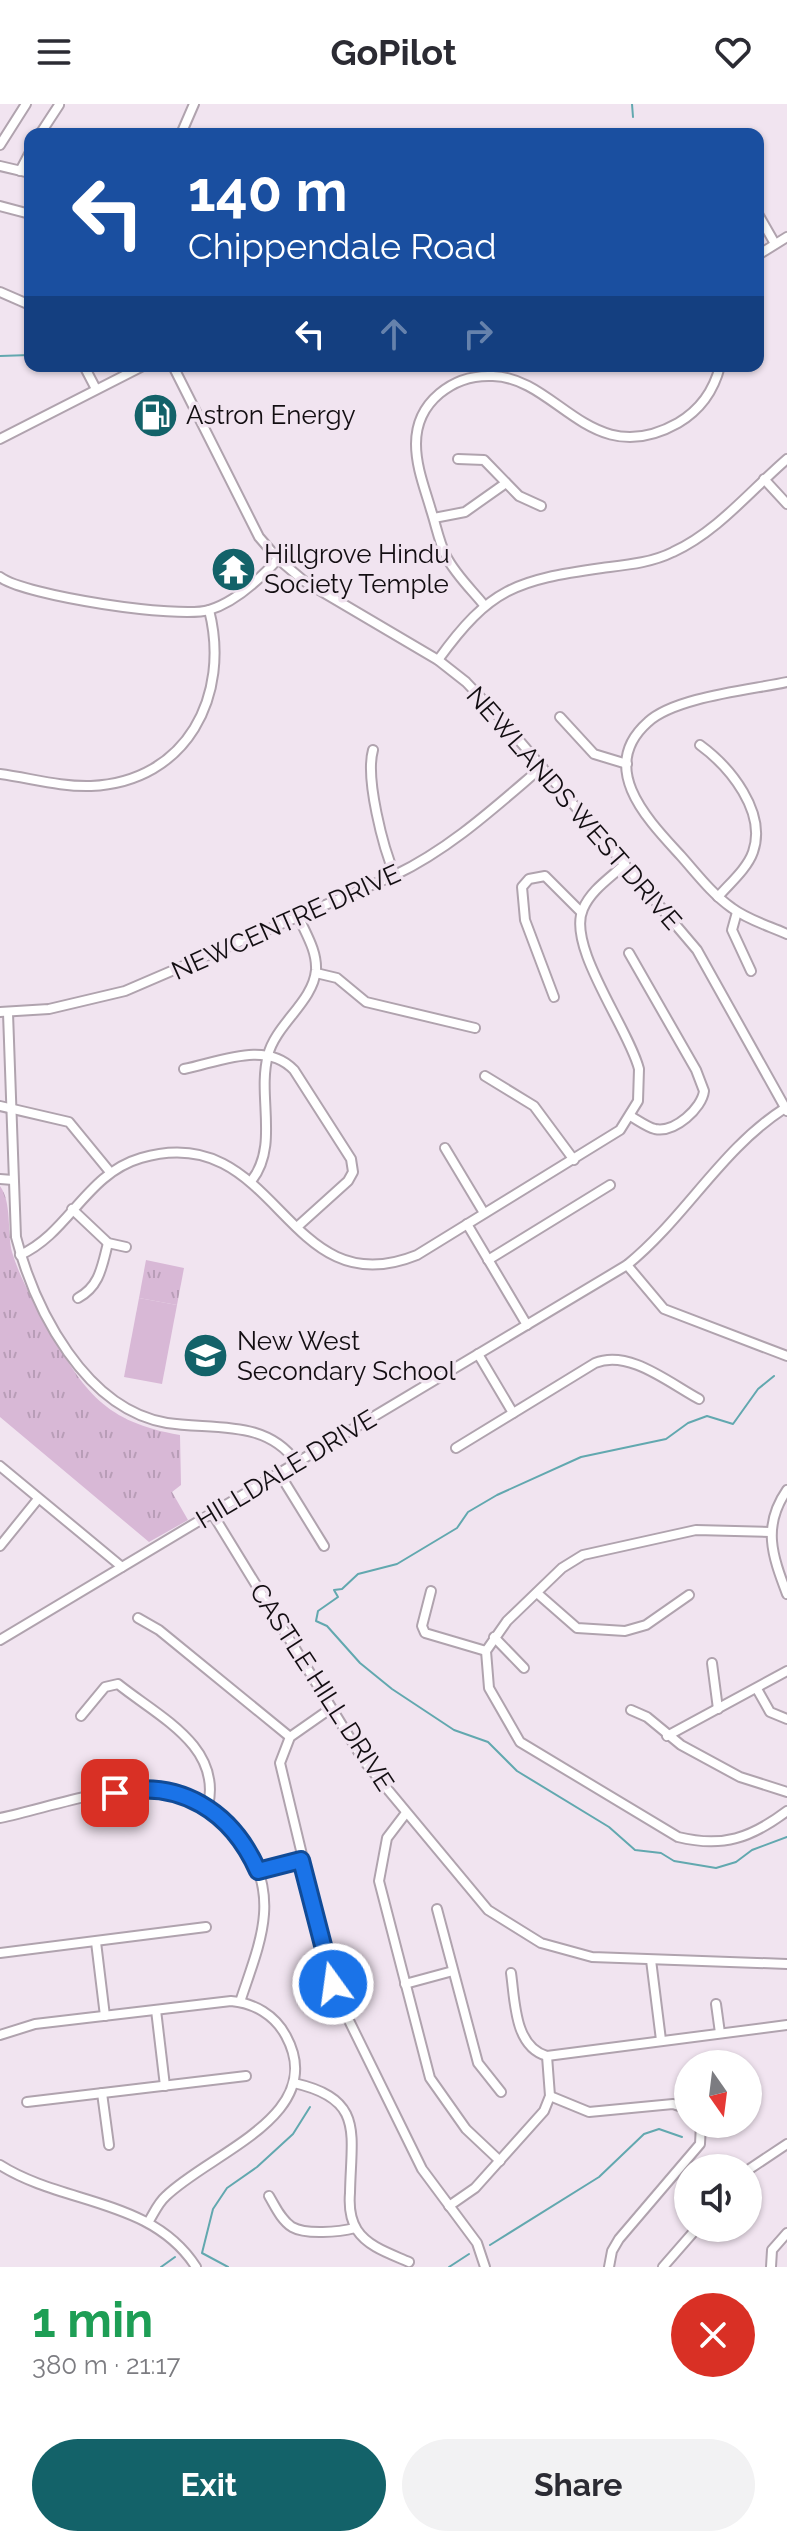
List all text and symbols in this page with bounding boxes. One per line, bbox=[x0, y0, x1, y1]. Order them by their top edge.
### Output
icon: menu bbox=[32, 30, 76, 74]
icon: heart bbox=[711, 30, 755, 74]
text: GoPilot bbox=[331, 31, 456, 73]
text: 140 m bbox=[188, 158, 348, 224]
icon: left bbox=[56, 160, 160, 264]
text: Chippendale Road bbox=[188, 225, 497, 267]
icon: left bbox=[288, 312, 332, 356]
icon: ahead bbox=[372, 312, 416, 356]
icon: right bbox=[456, 312, 500, 356]
fuel station icon: Astron Energy bbox=[131, 391, 179, 439]
place label: Astron Energy bbox=[186, 400, 356, 430]
place label: Hillgrove Hindu Society Temple bbox=[264, 539, 450, 599]
temple icon: Hillgrove Hindu Society Temple bbox=[209, 545, 257, 593]
street label: NEWLANDS WEST DRIVE bbox=[460, 680, 688, 936]
street label: NEWCENTRE DRIVE bbox=[167, 858, 405, 986]
place label: New West Secondary School bbox=[237, 1326, 456, 1386]
school or university icon: New West Secondary School bbox=[182, 1332, 230, 1380]
street label: HILLDALE DRIVE bbox=[191, 1403, 381, 1535]
street label: CASTLE HILL DRIVE bbox=[244, 1578, 400, 1796]
pin bbox=[81, 1759, 149, 1827]
icon: arrive bbox=[93, 1771, 137, 1815]
position arrow bbox=[291, 1942, 375, 2026]
north arrow bbox=[674, 2050, 762, 2138]
map controls bbox=[674, 2050, 762, 2242]
button: sound bbox=[674, 2154, 762, 2242]
text: 1 min bbox=[32, 2292, 153, 2348]
button: close bbox=[671, 2293, 755, 2377]
text: 380 m · 21:17 bbox=[32, 2350, 180, 2380]
button: Exit bbox=[32, 2439, 386, 2531]
button: Share bbox=[402, 2439, 755, 2531]

